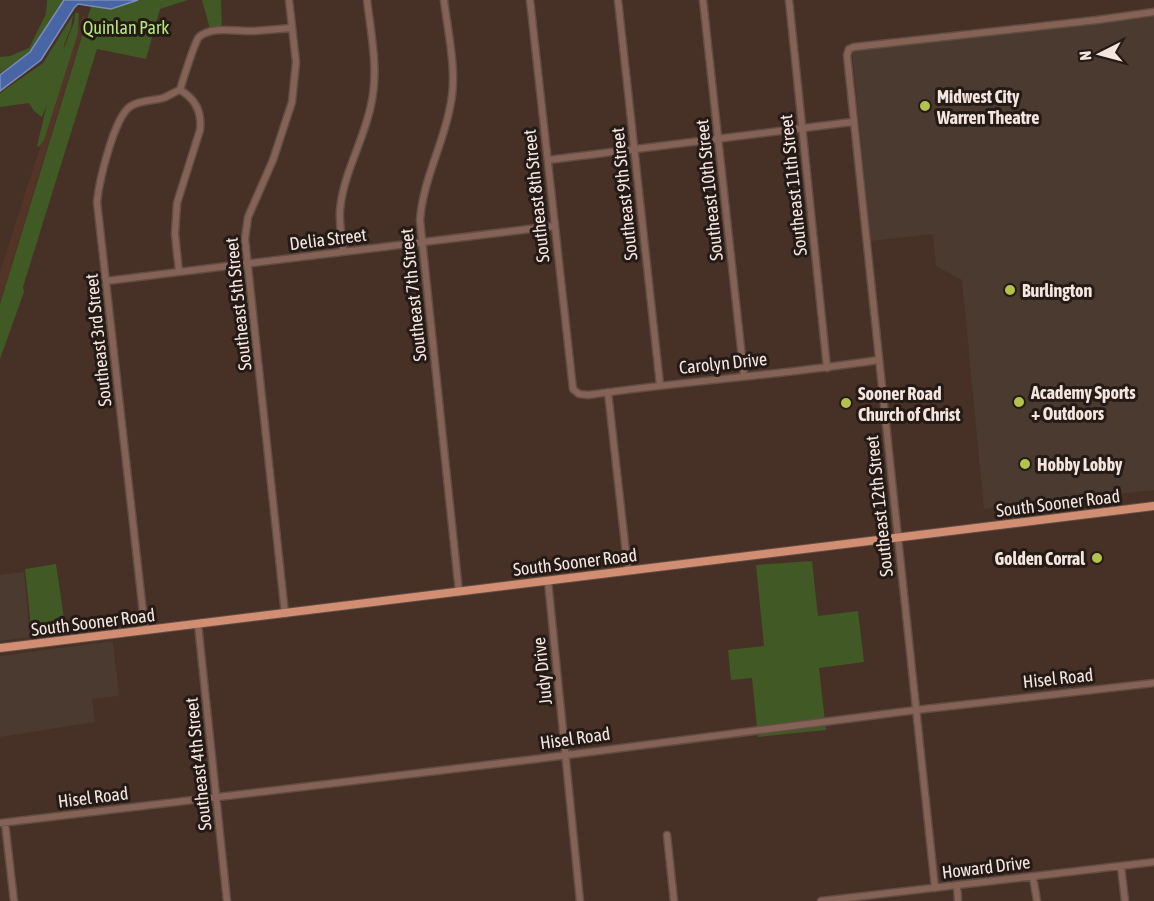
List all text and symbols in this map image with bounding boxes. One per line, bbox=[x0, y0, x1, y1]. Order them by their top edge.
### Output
park label: Quinlan Park bbox=[83, 17, 169, 38]
north arrow bbox=[1070, 24, 1130, 84]
text: N bbox=[1076, 50, 1095, 61]
place label: Midwest City Warren Theatre bbox=[936, 86, 1039, 128]
marker: Midwest City Warren Theatre bbox=[918, 99, 932, 113]
street label: Southeast 11th Street bbox=[775, 113, 811, 257]
street label: Southeast 10th Street bbox=[691, 118, 727, 262]
street label: Southeast 9th Street bbox=[607, 127, 641, 261]
street label: Southeast 8th Street bbox=[519, 129, 553, 263]
street label: Delia Street bbox=[288, 224, 368, 254]
street label: Southeast 7th Street bbox=[396, 228, 430, 362]
street label: Southeast 5th Street bbox=[221, 237, 255, 371]
street label: Southeast 3rd Street bbox=[81, 273, 115, 407]
place label: Burlington bbox=[1022, 280, 1092, 301]
marker: Burlington bbox=[1003, 283, 1017, 297]
street label: Carolyn Drive bbox=[678, 348, 768, 378]
place label: Academy Sports + Outdoors bbox=[1030, 382, 1136, 424]
place label: Sooner Road Church of Christ bbox=[858, 383, 961, 425]
marker: Academy Sports + Outdoors bbox=[1012, 395, 1026, 409]
marker: Sooner Road Church of Christ bbox=[839, 396, 853, 410]
street label: Southeast 12th Street bbox=[861, 434, 897, 578]
place label: Hobby Lobby bbox=[1037, 454, 1123, 475]
marker: Hobby Lobby bbox=[1018, 457, 1032, 471]
street label: South Sooner Road bbox=[995, 485, 1121, 521]
street label: South Sooner Road bbox=[512, 544, 638, 580]
place label: Golden Corral bbox=[995, 548, 1085, 569]
marker: Golden Corral bbox=[1090, 551, 1104, 565]
street label: South Sooner Road bbox=[30, 604, 156, 640]
street label: Judy Drive bbox=[528, 636, 556, 706]
street label: Hisel Road bbox=[1022, 664, 1094, 692]
street label: Southeast 4th Street bbox=[181, 697, 215, 831]
street label: Hisel Road bbox=[539, 723, 611, 753]
street label: Hisel Road bbox=[57, 782, 129, 812]
street label: Howard Drive bbox=[941, 851, 1031, 883]

